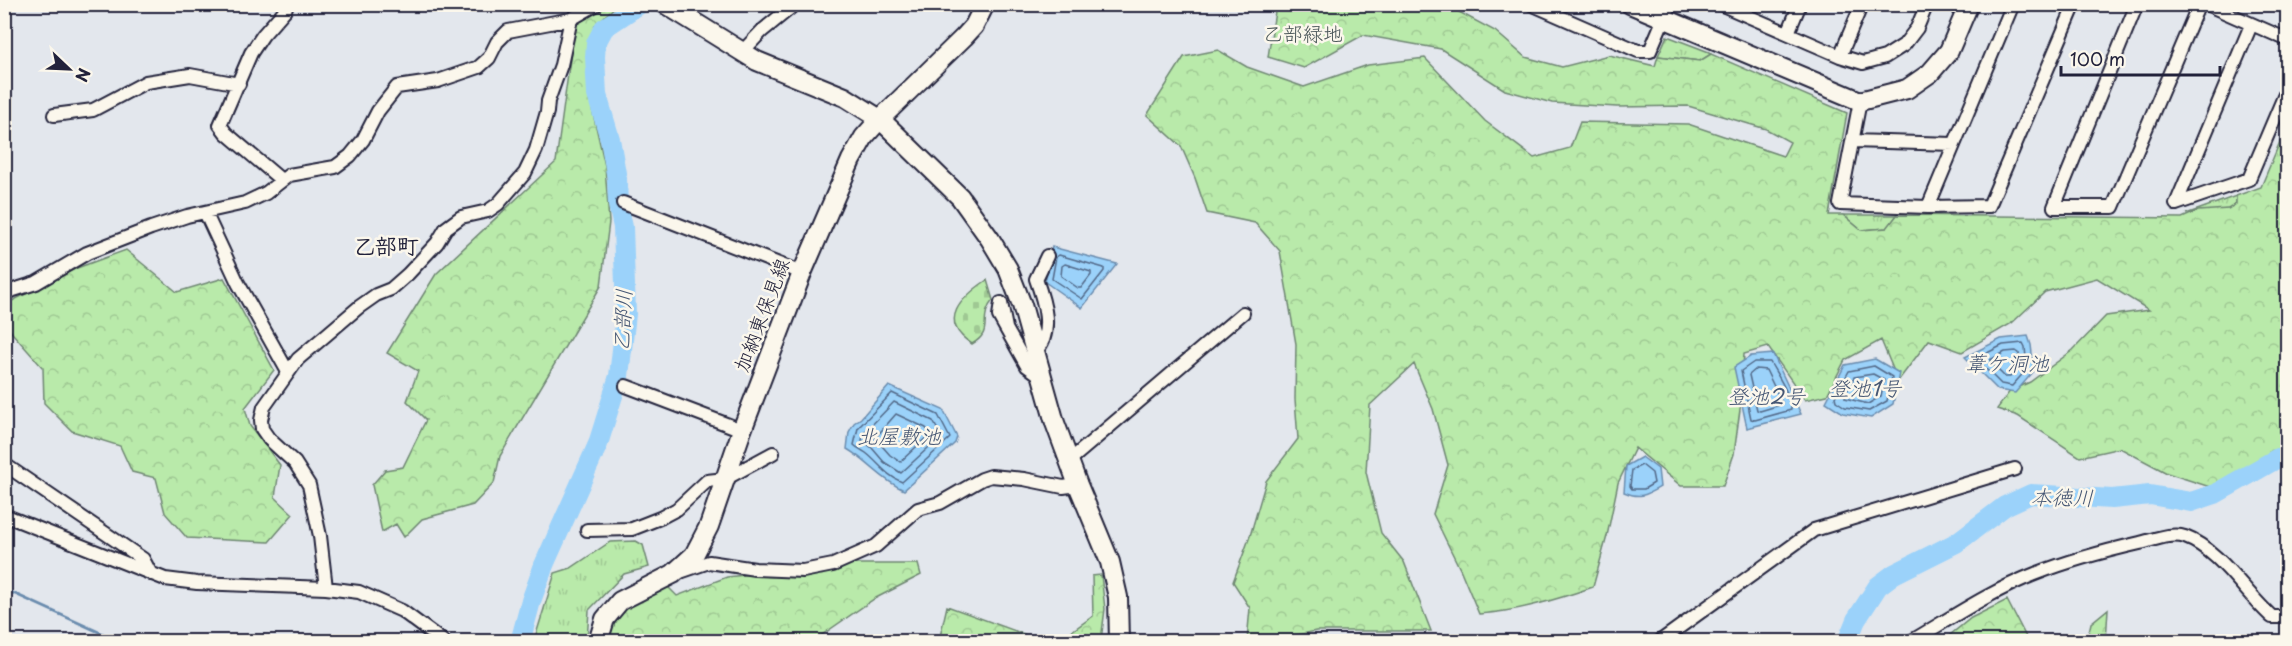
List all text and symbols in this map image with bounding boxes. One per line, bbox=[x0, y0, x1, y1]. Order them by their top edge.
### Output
park label: 乙部緑地 bbox=[1263, 18, 1343, 48]
north arrow bbox=[39, 39, 99, 99]
scale bar bbox=[2061, 39, 2220, 77]
text: 100 m bbox=[2070, 45, 2125, 72]
text: N bbox=[70, 65, 97, 86]
district label: 乙部町 bbox=[353, 228, 419, 261]
street label: 加納東保見線 bbox=[726, 253, 797, 376]
water label: 乙部川 bbox=[603, 288, 639, 352]
water label: 葦ケ洞池 bbox=[1965, 346, 2050, 378]
water label: 登池1号 bbox=[1829, 371, 1903, 403]
water label: 登池2号 bbox=[1727, 379, 1807, 411]
water label: 北屋敷池 bbox=[857, 419, 942, 451]
water label: 本徳川 bbox=[2030, 479, 2094, 513]

